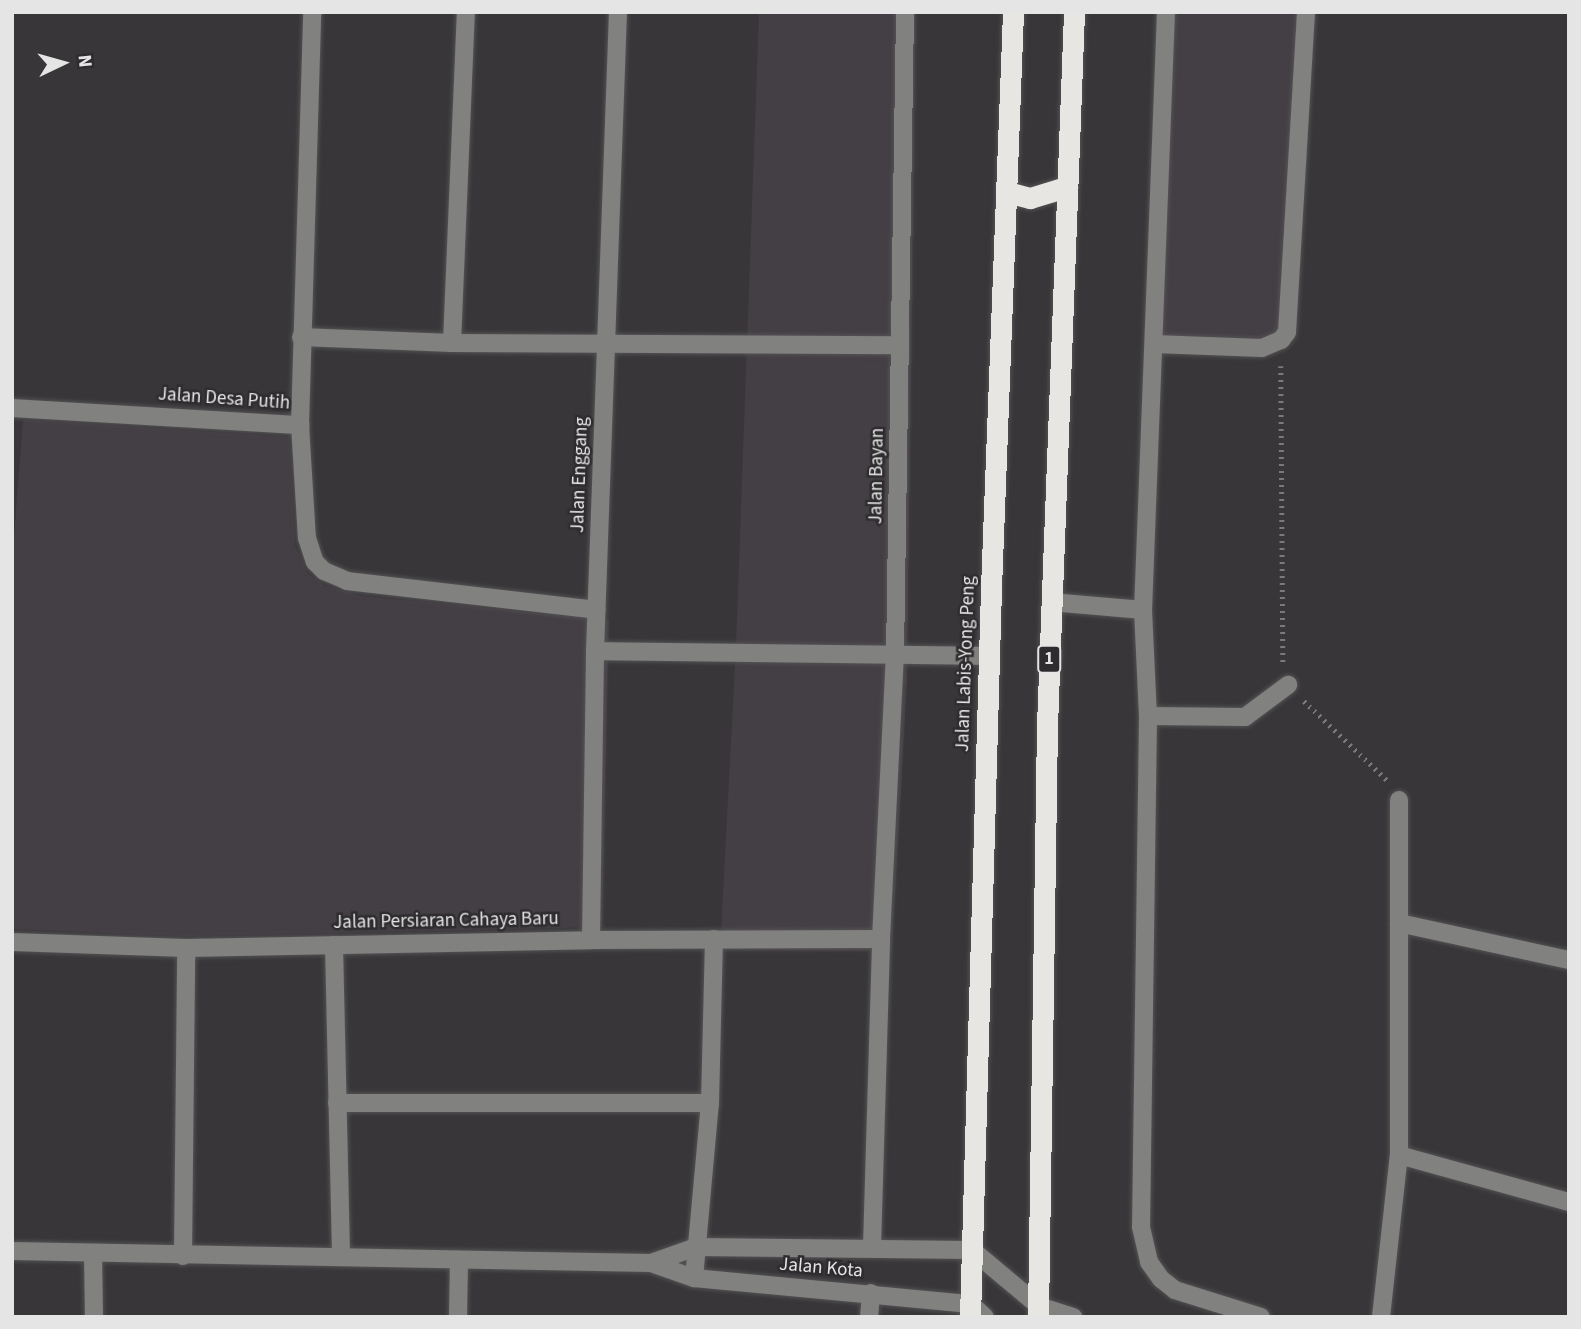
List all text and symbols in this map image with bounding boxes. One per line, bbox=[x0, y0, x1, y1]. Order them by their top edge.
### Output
north arrow bbox=[28, 28, 98, 98]
text: N bbox=[70, 54, 98, 69]
street label: Jalan Desa Putih bbox=[157, 383, 291, 415]
street label: Jalan Enggang bbox=[567, 417, 593, 533]
street label: Jalan Bayan bbox=[865, 428, 889, 524]
street label: Jalan Labis-Yong Peng bbox=[952, 576, 980, 752]
road number: 1 bbox=[1037, 644, 1061, 674]
street label: Jalan Persiaran Cahaya Baru bbox=[333, 908, 559, 934]
street label: Jalan Kota bbox=[778, 1253, 864, 1283]

